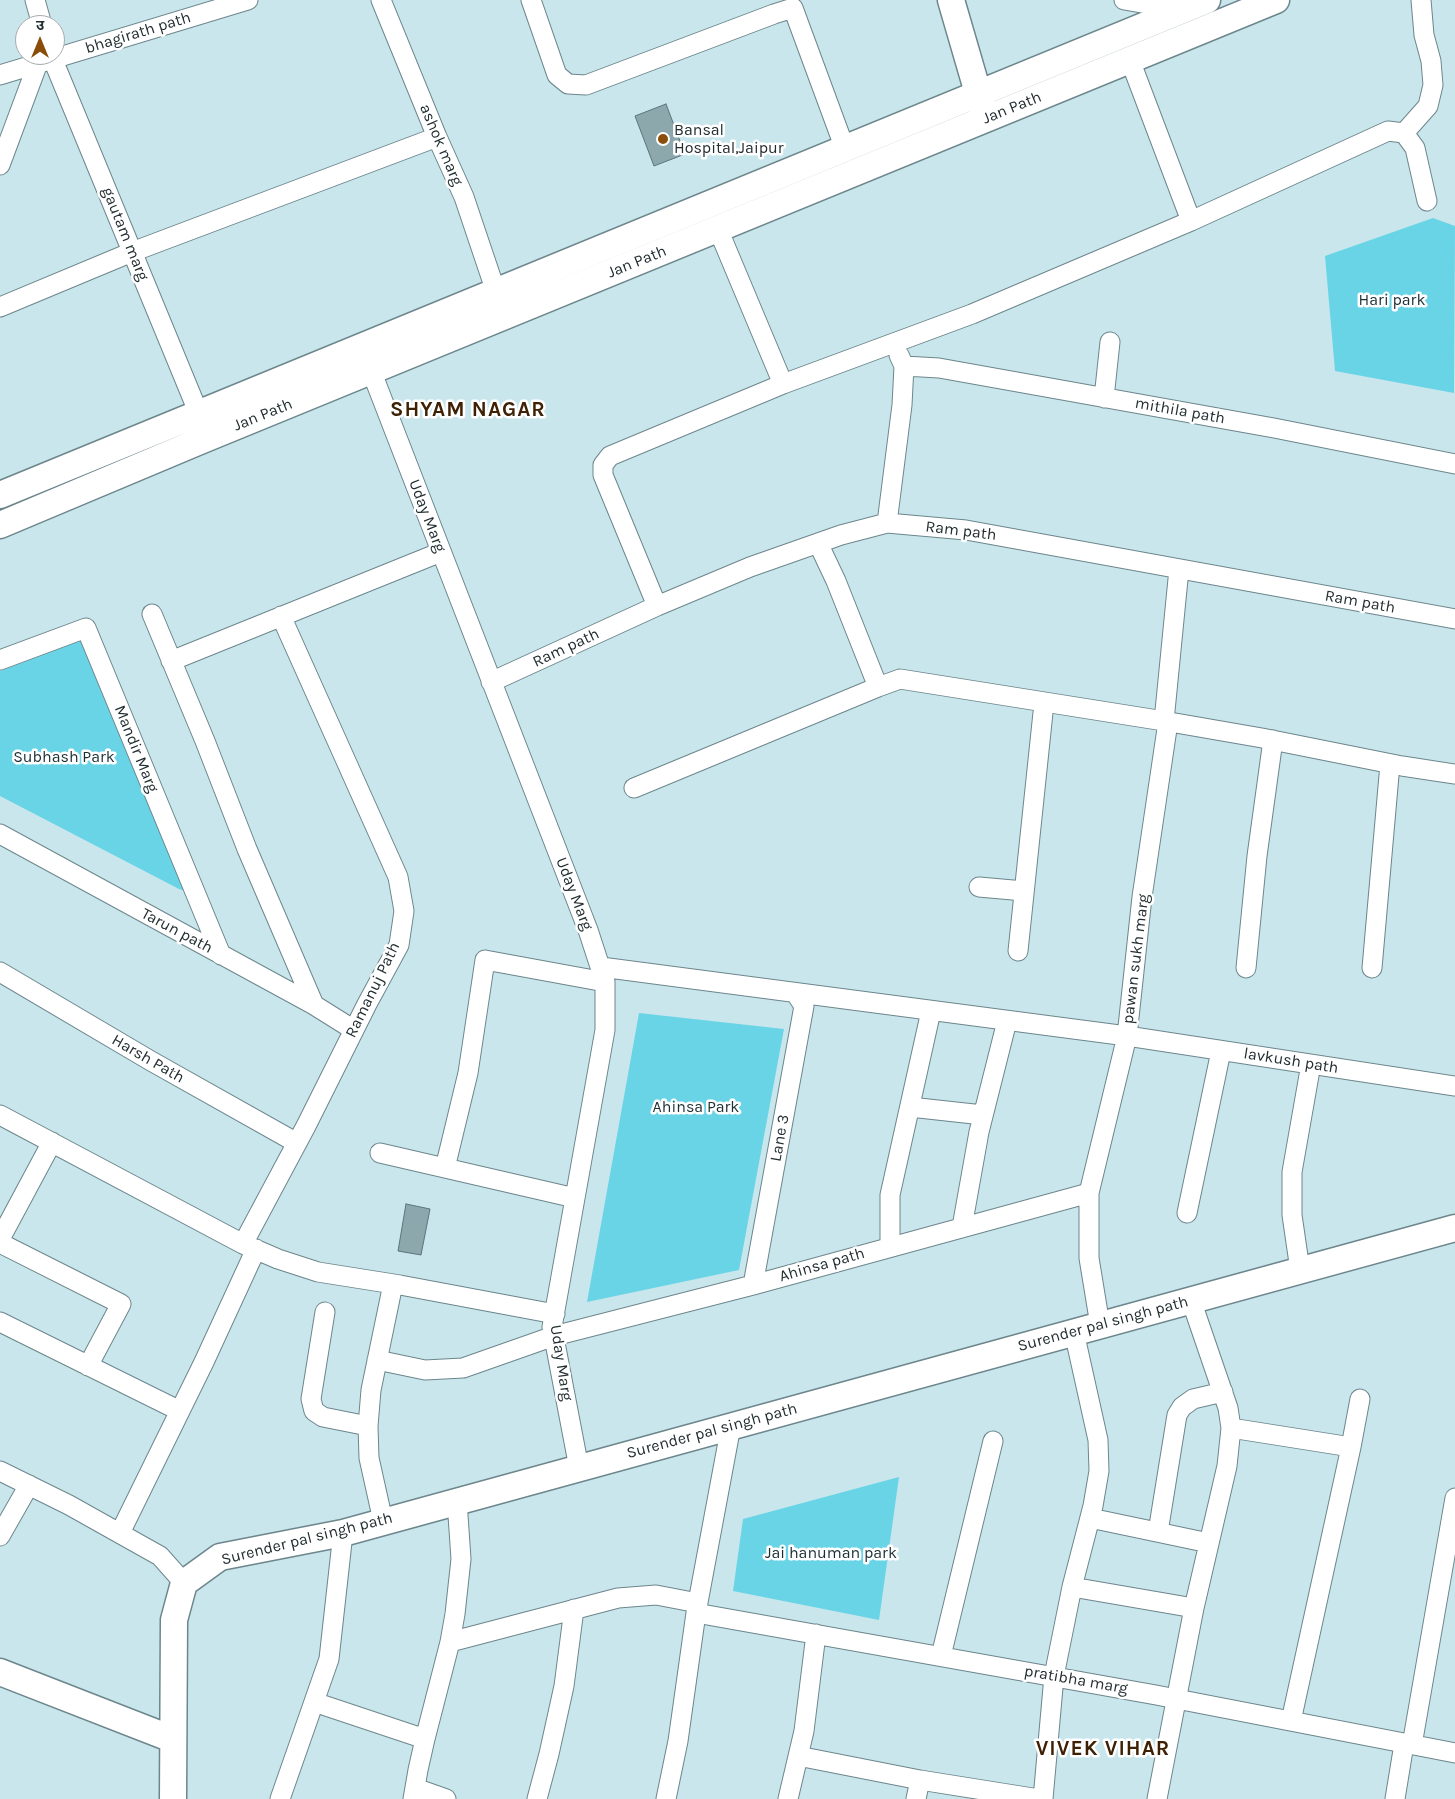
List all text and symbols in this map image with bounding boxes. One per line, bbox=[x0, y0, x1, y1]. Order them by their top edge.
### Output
street label: bhagirath path bbox=[83, 8, 193, 58]
north arrow bbox=[15, 15, 65, 65]
text: उ bbox=[36, 17, 44, 34]
street label: Jan Path bbox=[980, 87, 1044, 129]
street label: ashok marg bbox=[415, 101, 467, 189]
place label: Bansal Hospital,Jaipur bbox=[674, 120, 783, 158]
marker: Bansal Hospital,Jaipur bbox=[656, 132, 670, 146]
street label: gautam marg bbox=[97, 184, 153, 284]
street label: Jan Path bbox=[605, 241, 669, 283]
park label: Hari park bbox=[1359, 290, 1425, 310]
street label: Jan Path bbox=[231, 394, 295, 436]
street label: mithila path bbox=[1133, 394, 1227, 428]
district label: SHYAM NAGAR bbox=[389, 397, 547, 423]
street label: Uday Marg bbox=[404, 477, 450, 555]
street label: Ram path bbox=[924, 517, 998, 545]
street label: Ram path bbox=[1323, 586, 1397, 618]
street label: Ram path bbox=[530, 624, 602, 672]
street label: Mandir Marg bbox=[110, 702, 162, 796]
park label: Subhash Park bbox=[13, 747, 115, 767]
street label: Uday Marg bbox=[551, 855, 597, 933]
street label: pawan sukh marg bbox=[1118, 893, 1154, 1025]
street label: Tarun path bbox=[138, 904, 216, 958]
street label: Ramanuj Path bbox=[342, 939, 404, 1041]
street label: Harsh Path bbox=[108, 1031, 188, 1087]
street label: lavkush path bbox=[1242, 1044, 1340, 1078]
park label: Ahinsa Park bbox=[653, 1097, 739, 1117]
street label: Lane 3 bbox=[766, 1113, 794, 1163]
street label: Ahinsa path bbox=[777, 1244, 867, 1286]
street label: Surender pal singh path bbox=[1016, 1292, 1190, 1356]
street label: Uday Marg bbox=[546, 1324, 576, 1402]
street label: Surender pal singh path bbox=[625, 1399, 799, 1463]
street label: Surender pal singh path bbox=[219, 1508, 395, 1570]
park label: Jai hanuman park bbox=[765, 1543, 897, 1563]
street label: pratibha marg bbox=[1023, 1661, 1129, 1699]
district label: VIVEK VIHAR bbox=[1034, 1736, 1172, 1762]

